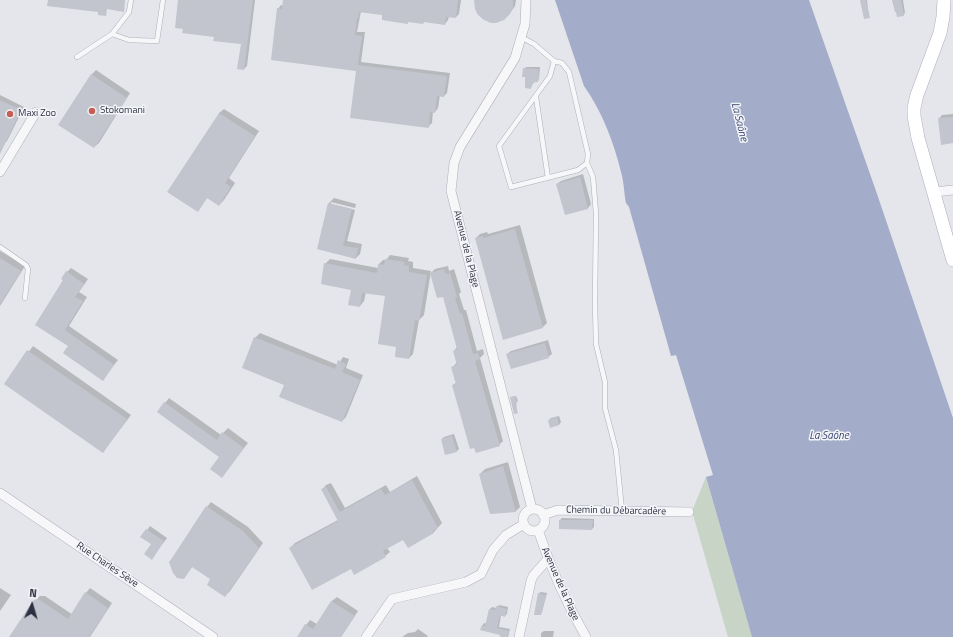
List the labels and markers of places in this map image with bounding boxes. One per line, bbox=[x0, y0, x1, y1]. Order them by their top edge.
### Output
place label: Stokomani bbox=[100, 105, 145, 117]
marker: Stokomani bbox=[87, 106, 97, 116]
place label: Maxi Zoo bbox=[18, 108, 56, 120]
marker: Maxi Zoo bbox=[5, 109, 15, 119]

